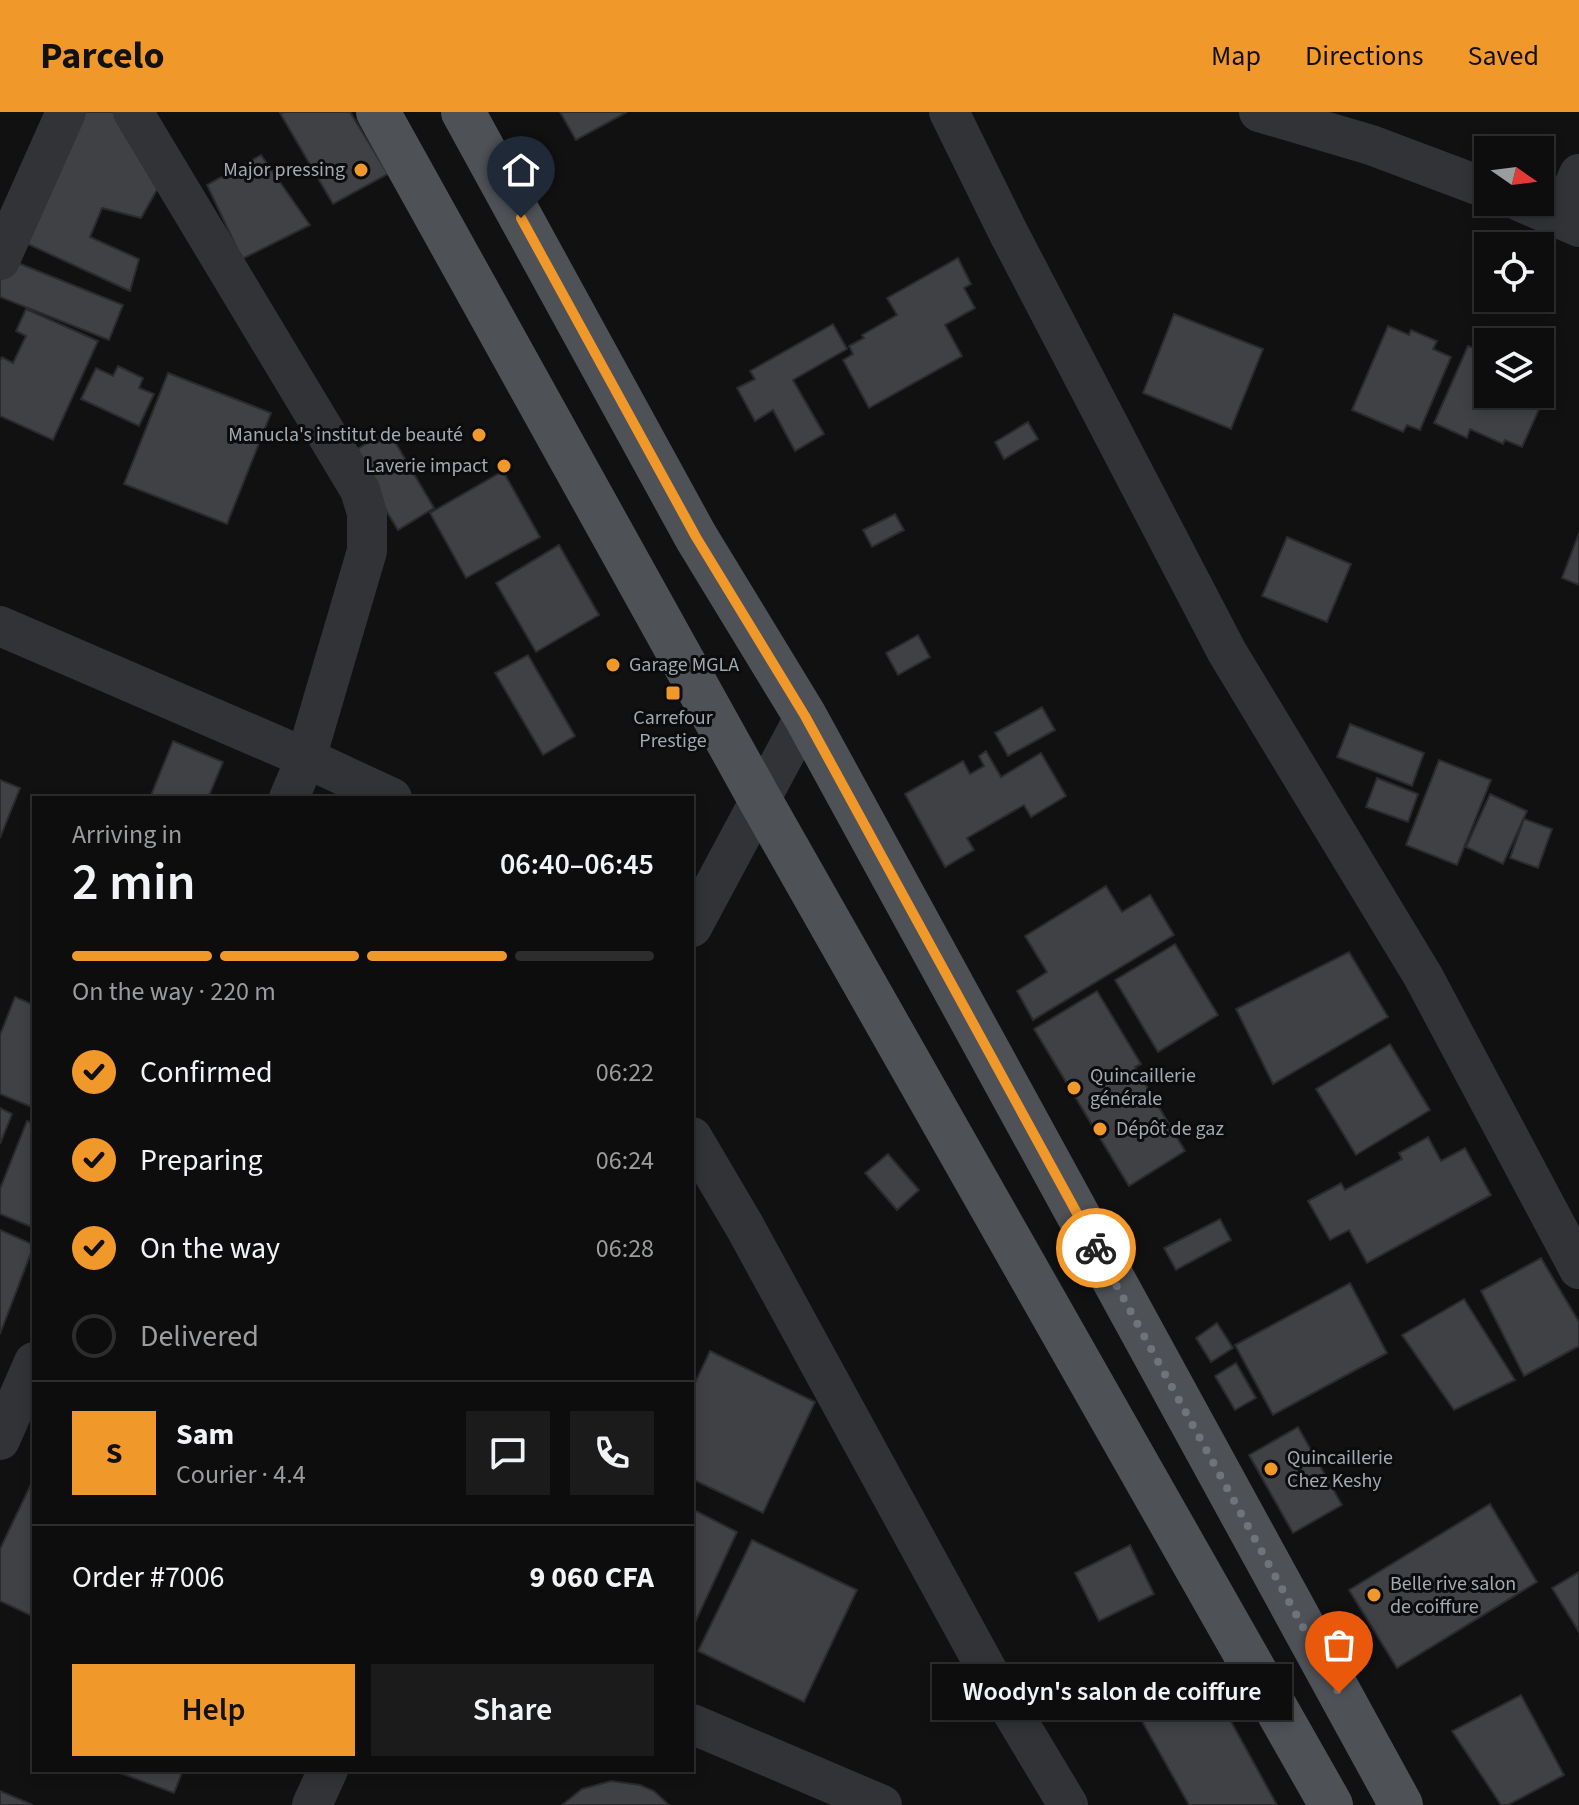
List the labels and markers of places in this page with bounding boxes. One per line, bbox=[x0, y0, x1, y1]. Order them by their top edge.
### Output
pin bbox=[487, 136, 555, 218]
place label: Major pressing bbox=[223, 156, 345, 184]
marker: Major pressing bbox=[352, 161, 370, 179]
place label: Manucla's institut de beauté bbox=[228, 421, 463, 449]
marker: Manucla's institut de beauté bbox=[470, 426, 488, 444]
place label: Laverie impact bbox=[365, 452, 488, 480]
marker: Laverie impact bbox=[495, 457, 513, 475]
place label: Garage MGLA bbox=[629, 651, 739, 679]
marker: Garage MGLA bbox=[604, 656, 622, 674]
marker: Carrefour Prestige bbox=[664, 684, 682, 702]
place label: Carrefour Prestige bbox=[633, 704, 713, 755]
place label: Quincaillerie générale bbox=[1090, 1062, 1196, 1113]
marker: Quincaillerie générale bbox=[1065, 1079, 1083, 1097]
place label: Dépôt de gaz bbox=[1116, 1115, 1224, 1143]
marker: Dépôt de gaz bbox=[1091, 1120, 1109, 1138]
place label: Quincaillerie Chez Keshy bbox=[1287, 1444, 1393, 1495]
marker: Quincaillerie Chez Keshy bbox=[1262, 1460, 1280, 1478]
place label: Belle rive salon de coiffure bbox=[1390, 1570, 1516, 1621]
marker: Belle rive salon de coiffure bbox=[1365, 1586, 1383, 1604]
pin bbox=[1305, 1611, 1373, 1693]
callout: Woodyn's salon de coiffure bbox=[931, 1665, 1291, 1721]

